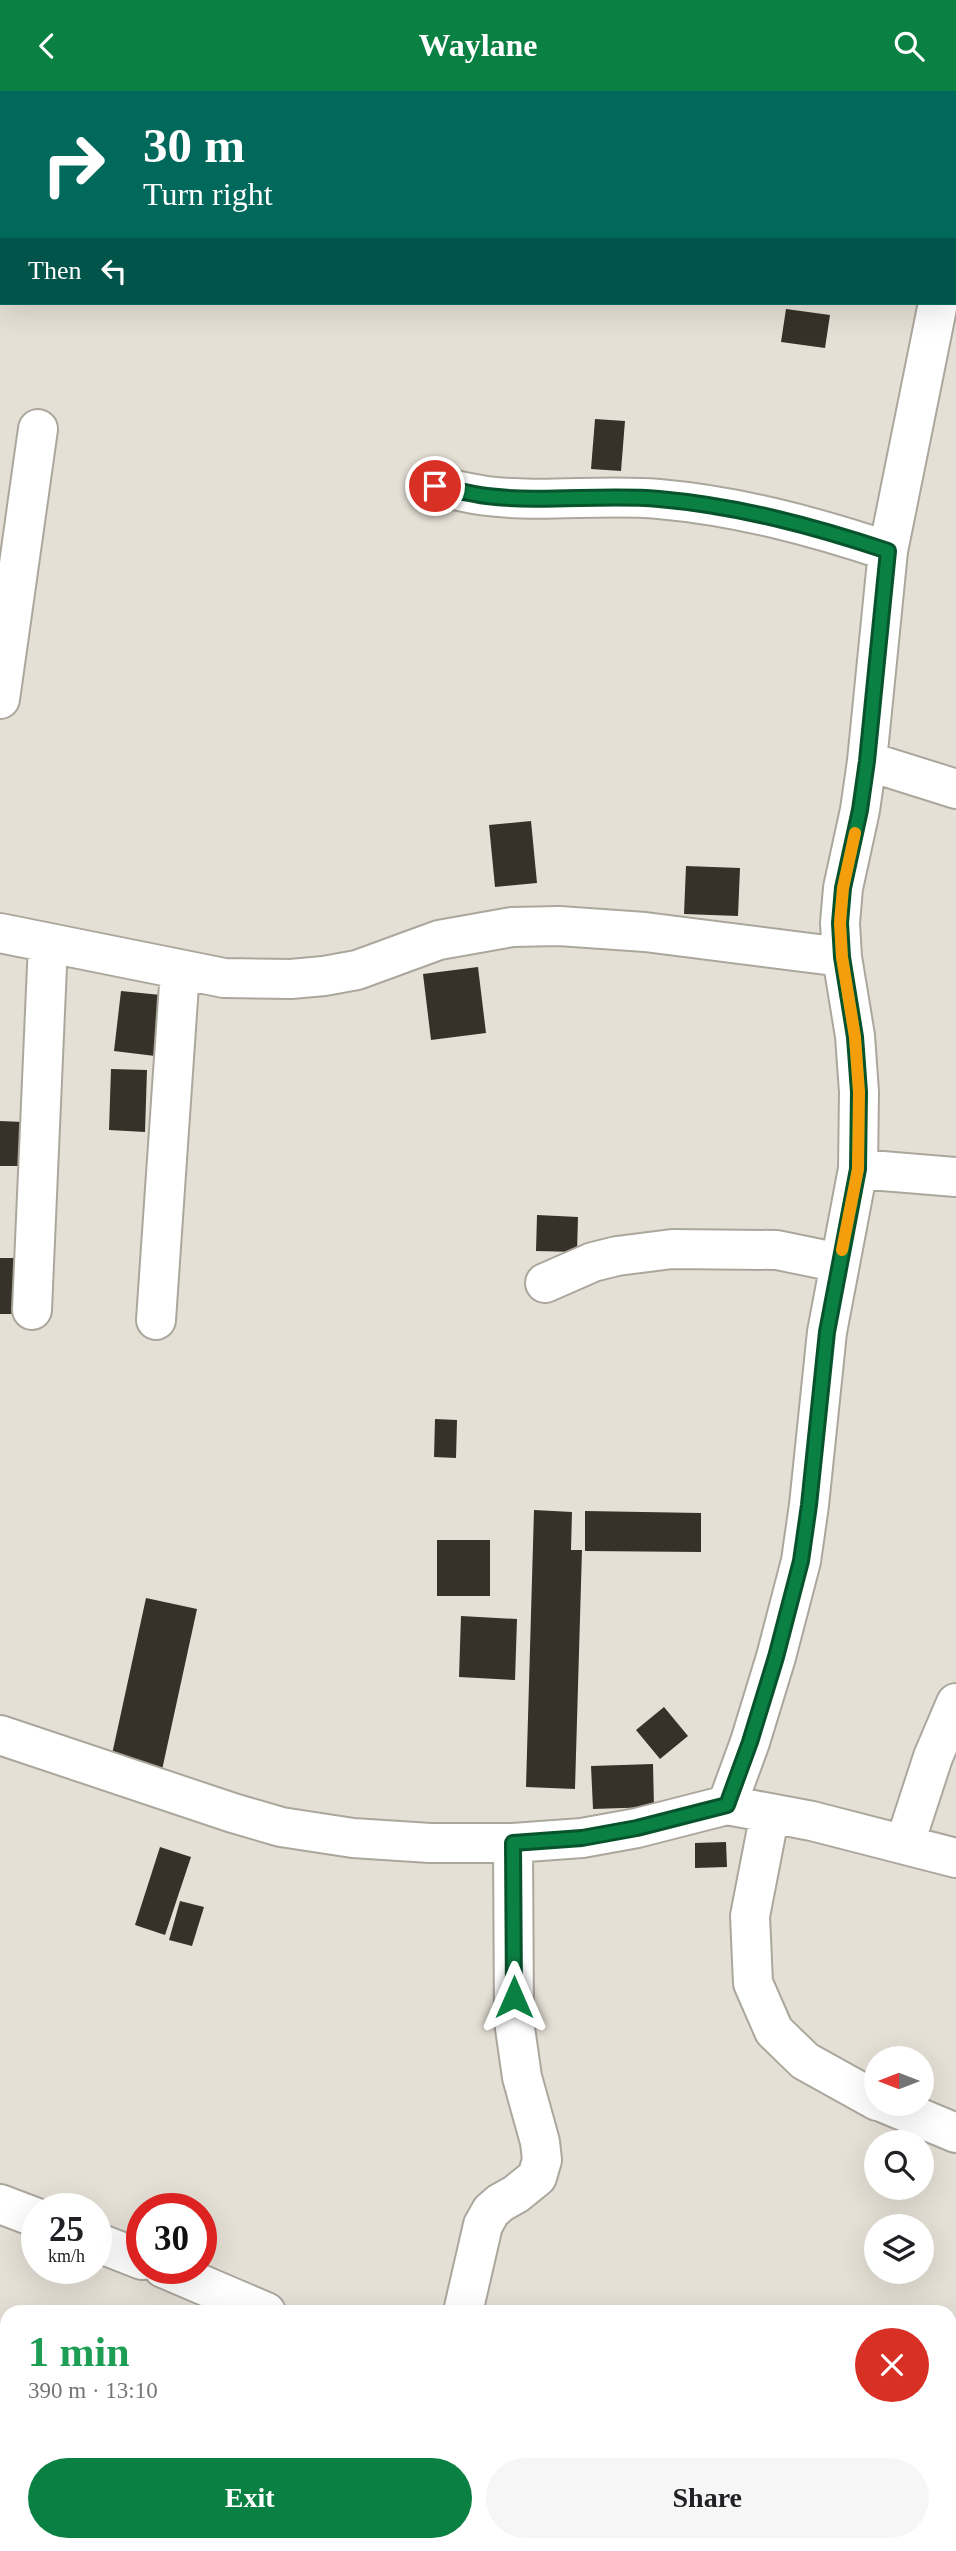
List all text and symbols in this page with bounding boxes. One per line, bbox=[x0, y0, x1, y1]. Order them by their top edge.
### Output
icon: back bbox=[28, 27, 66, 65]
text: Waylane bbox=[418, 27, 538, 63]
icon: search bbox=[890, 27, 928, 65]
text: 30 m bbox=[143, 118, 245, 173]
icon: right bbox=[28, 119, 119, 210]
text: Turn right bbox=[143, 176, 273, 212]
icon: left bbox=[95, 252, 133, 290]
text: Then bbox=[28, 256, 81, 285]
pin bbox=[405, 456, 465, 516]
icon: arrive bbox=[416, 467, 454, 505]
position arrow bbox=[477, 1960, 551, 2034]
north arrow bbox=[864, 2046, 934, 2116]
map controls bbox=[864, 2046, 934, 2284]
button: search bbox=[864, 2130, 934, 2200]
speed limit sign: 30 bbox=[126, 2193, 217, 2284]
text: 25 bbox=[49, 2210, 84, 2249]
button: layers bbox=[864, 2214, 934, 2284]
text: km/h bbox=[48, 2246, 85, 2266]
button: close bbox=[855, 2328, 929, 2402]
text: 1 min bbox=[28, 2329, 130, 2375]
text: 390 m · 13:10 bbox=[28, 2378, 158, 2403]
button: Exit bbox=[28, 2458, 472, 2538]
button: Share bbox=[486, 2458, 929, 2538]

